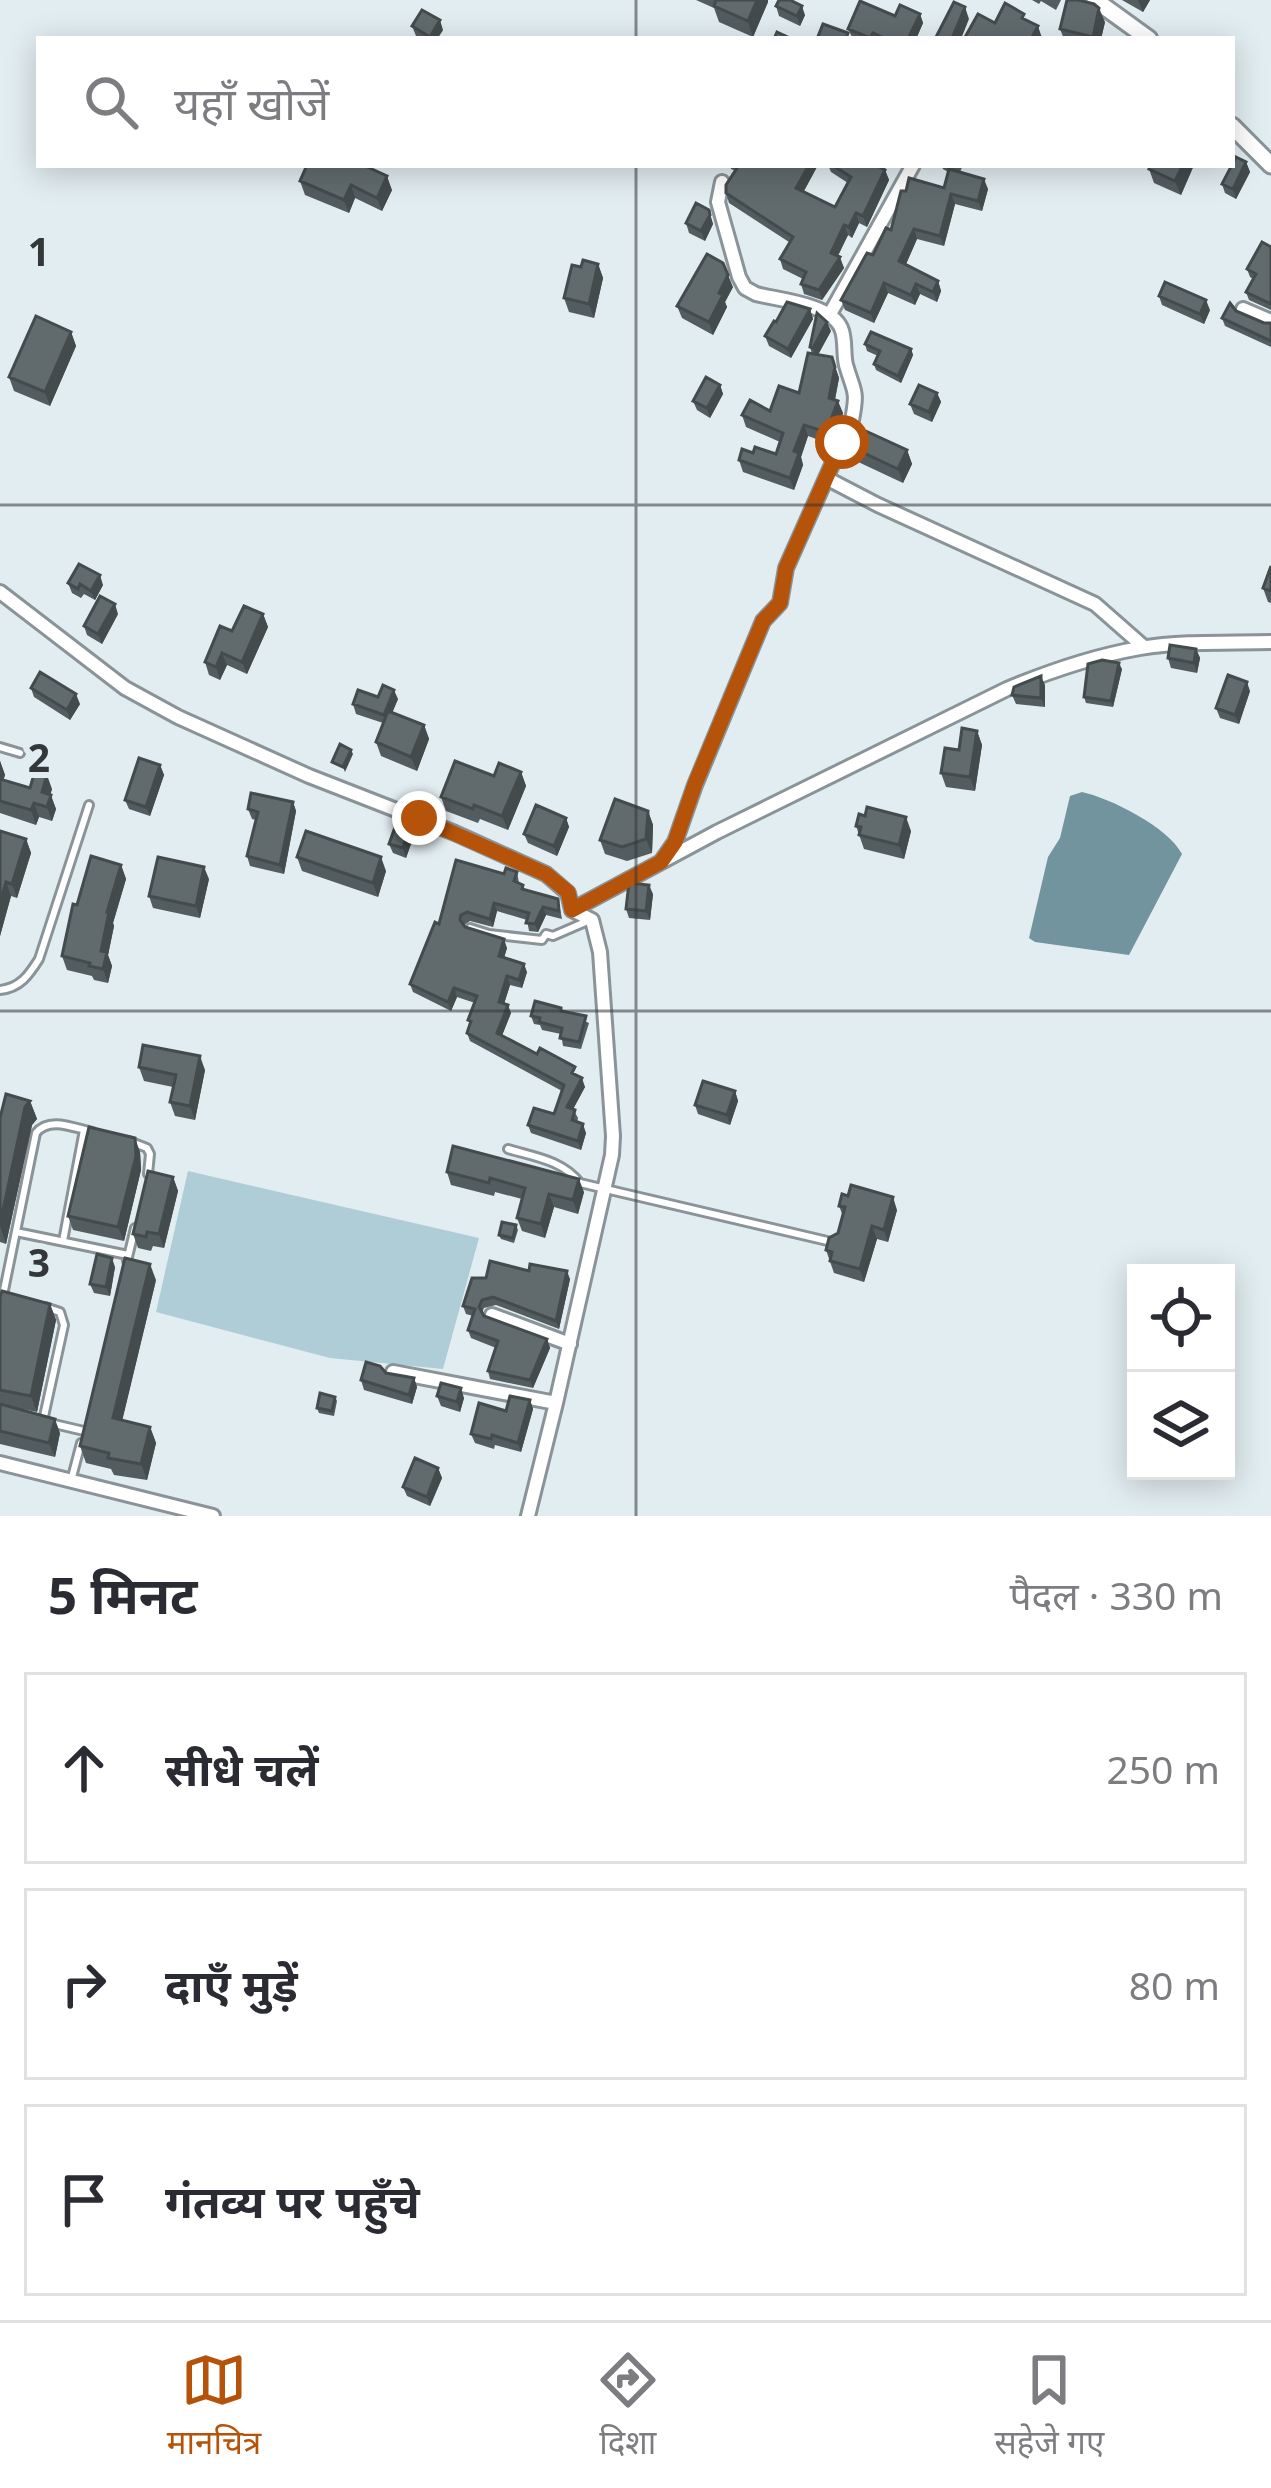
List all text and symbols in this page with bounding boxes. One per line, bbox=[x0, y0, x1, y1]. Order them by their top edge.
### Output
search box bbox=[36, 36, 1235, 168]
icon: search bbox=[78, 69, 144, 135]
text: यहाँ खोजें bbox=[174, 72, 329, 133]
text: 1 bbox=[28, 224, 50, 277]
route start bbox=[815, 415, 869, 469]
text: 2 bbox=[28, 730, 50, 783]
route end bbox=[392, 791, 446, 845]
text: 3 bbox=[28, 1235, 50, 1288]
map controls bbox=[1127, 1264, 1235, 1480]
button: locate bbox=[1127, 1264, 1235, 1372]
button: layers bbox=[1127, 1372, 1235, 1480]
text: 5 मिनट bbox=[48, 1559, 197, 1629]
text: पैदल · 330 m bbox=[1009, 1568, 1223, 1621]
icon: ahead bbox=[51, 1735, 117, 1801]
text: सीधे चलें bbox=[165, 1738, 319, 1799]
text: 250 m bbox=[1106, 1742, 1220, 1795]
icon: right bbox=[51, 1951, 117, 2017]
text: दाएँ मुड़ें bbox=[165, 1954, 298, 2015]
text: 80 m bbox=[1129, 1958, 1220, 2011]
icon: arrive bbox=[51, 2167, 117, 2233]
text: गंतव्य पर पहुँचे bbox=[165, 2170, 420, 2231]
tab: मानचित्र bbox=[167, 2347, 261, 2464]
tab: दिशा bbox=[595, 2347, 661, 2464]
tab: सहेजे गए bbox=[994, 2347, 1104, 2464]

